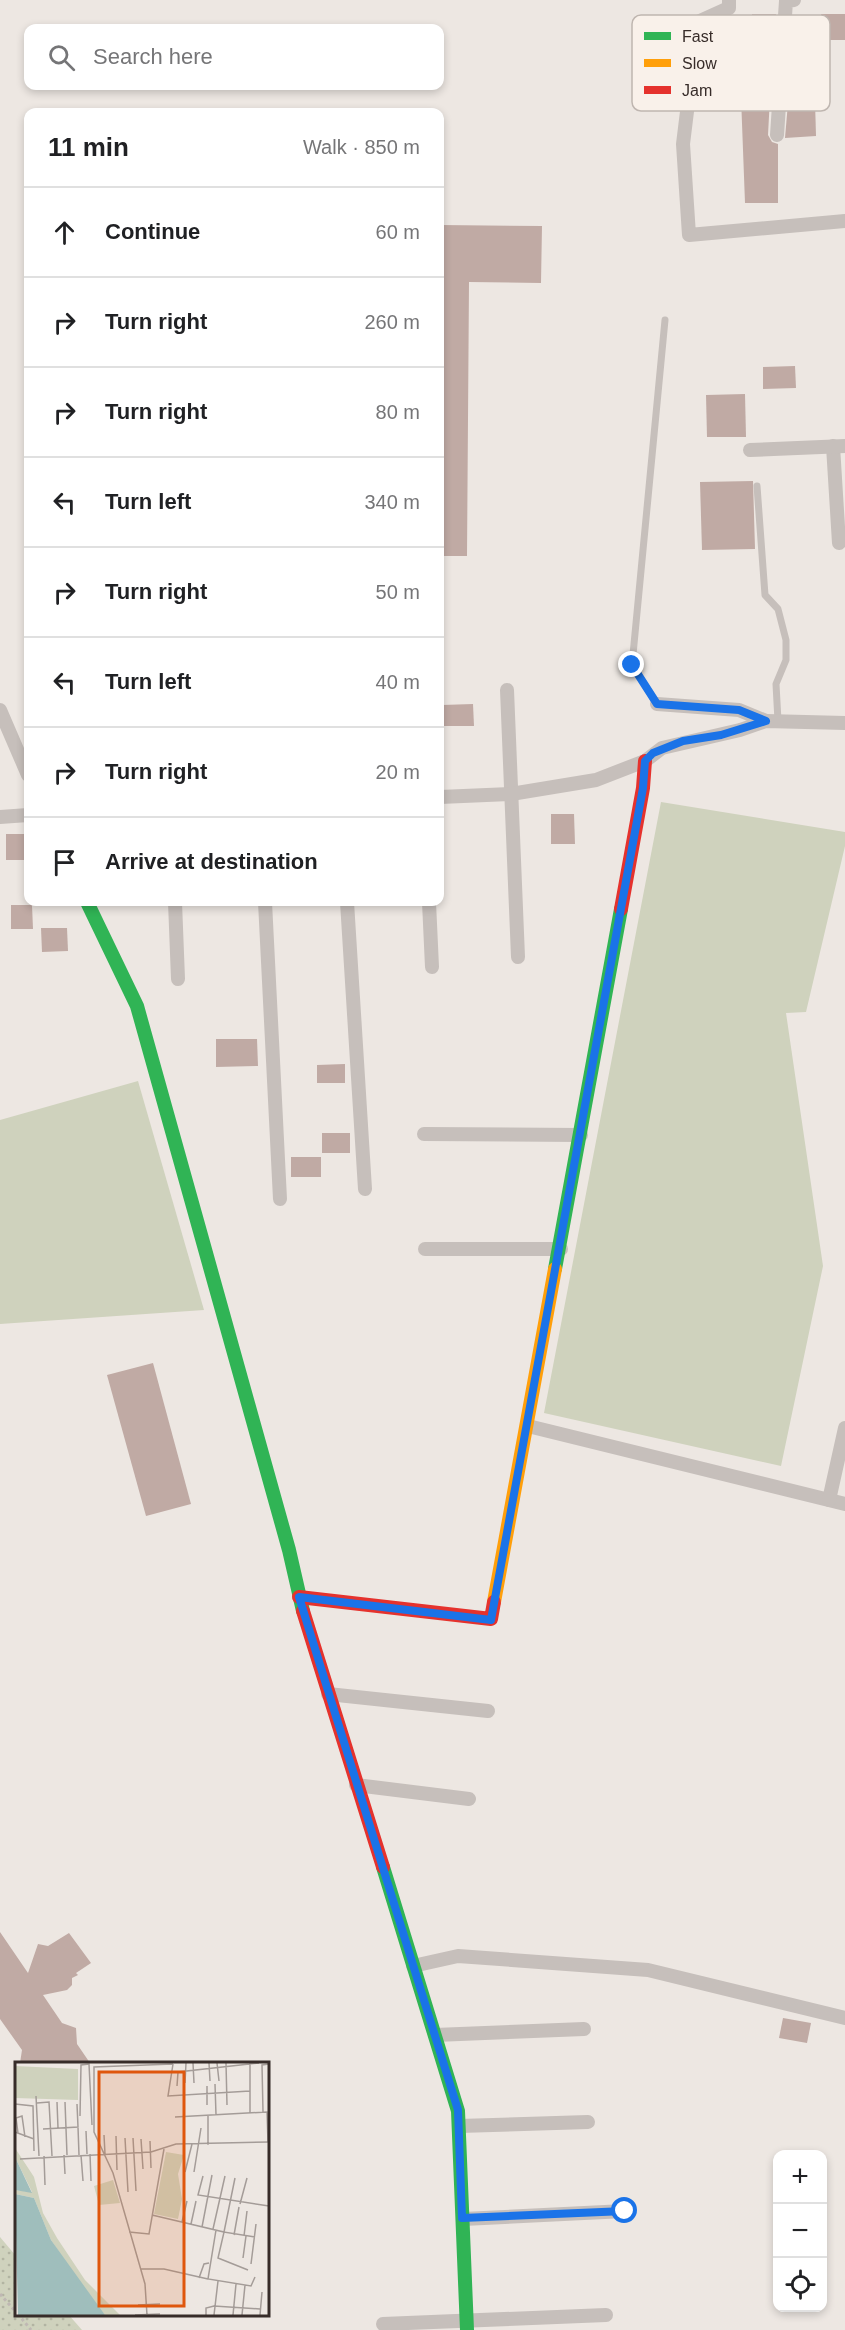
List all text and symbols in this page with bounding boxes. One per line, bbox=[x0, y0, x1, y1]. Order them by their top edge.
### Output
legend bbox=[632, 15, 830, 111]
search box bbox=[24, 24, 444, 90]
text: Fast bbox=[682, 28, 714, 45]
icon: search bbox=[45, 41, 78, 74]
text: Search here bbox=[93, 44, 213, 69]
text: Slow bbox=[682, 55, 717, 72]
text: Jam bbox=[682, 82, 712, 99]
text: 11 min bbox=[48, 132, 129, 162]
text: Walk · 850 m bbox=[303, 136, 420, 158]
icon: ahead bbox=[48, 216, 81, 249]
text: Continue bbox=[105, 219, 200, 244]
text: 60 m bbox=[376, 221, 420, 243]
icon: right bbox=[48, 306, 81, 339]
text: Turn right bbox=[105, 309, 207, 334]
text: 260 m bbox=[364, 311, 420, 333]
icon: right bbox=[48, 396, 81, 429]
text: Turn right bbox=[105, 399, 207, 424]
text: 80 m bbox=[376, 401, 420, 423]
icon: left bbox=[48, 486, 81, 519]
text: Turn left bbox=[105, 489, 191, 514]
text: 340 m bbox=[364, 491, 420, 513]
icon: right bbox=[48, 576, 81, 609]
text: Turn right bbox=[105, 579, 207, 604]
text: 50 m bbox=[376, 581, 420, 603]
route end bbox=[618, 651, 644, 677]
icon: left bbox=[48, 666, 81, 699]
text: Turn left bbox=[105, 669, 191, 694]
text: 40 m bbox=[376, 671, 420, 693]
icon: right bbox=[48, 756, 81, 789]
text: Turn right bbox=[105, 759, 207, 784]
text: 20 m bbox=[376, 761, 420, 783]
icon: arrive bbox=[48, 846, 81, 879]
text: Arrive at destination bbox=[105, 849, 318, 874]
inset map bbox=[15, 2062, 268, 2315]
map controls bbox=[773, 2150, 827, 2312]
button: + bbox=[773, 2150, 827, 2204]
route start bbox=[611, 2197, 637, 2223]
button: − bbox=[773, 2204, 827, 2258]
button: locate bbox=[773, 2258, 827, 2312]

